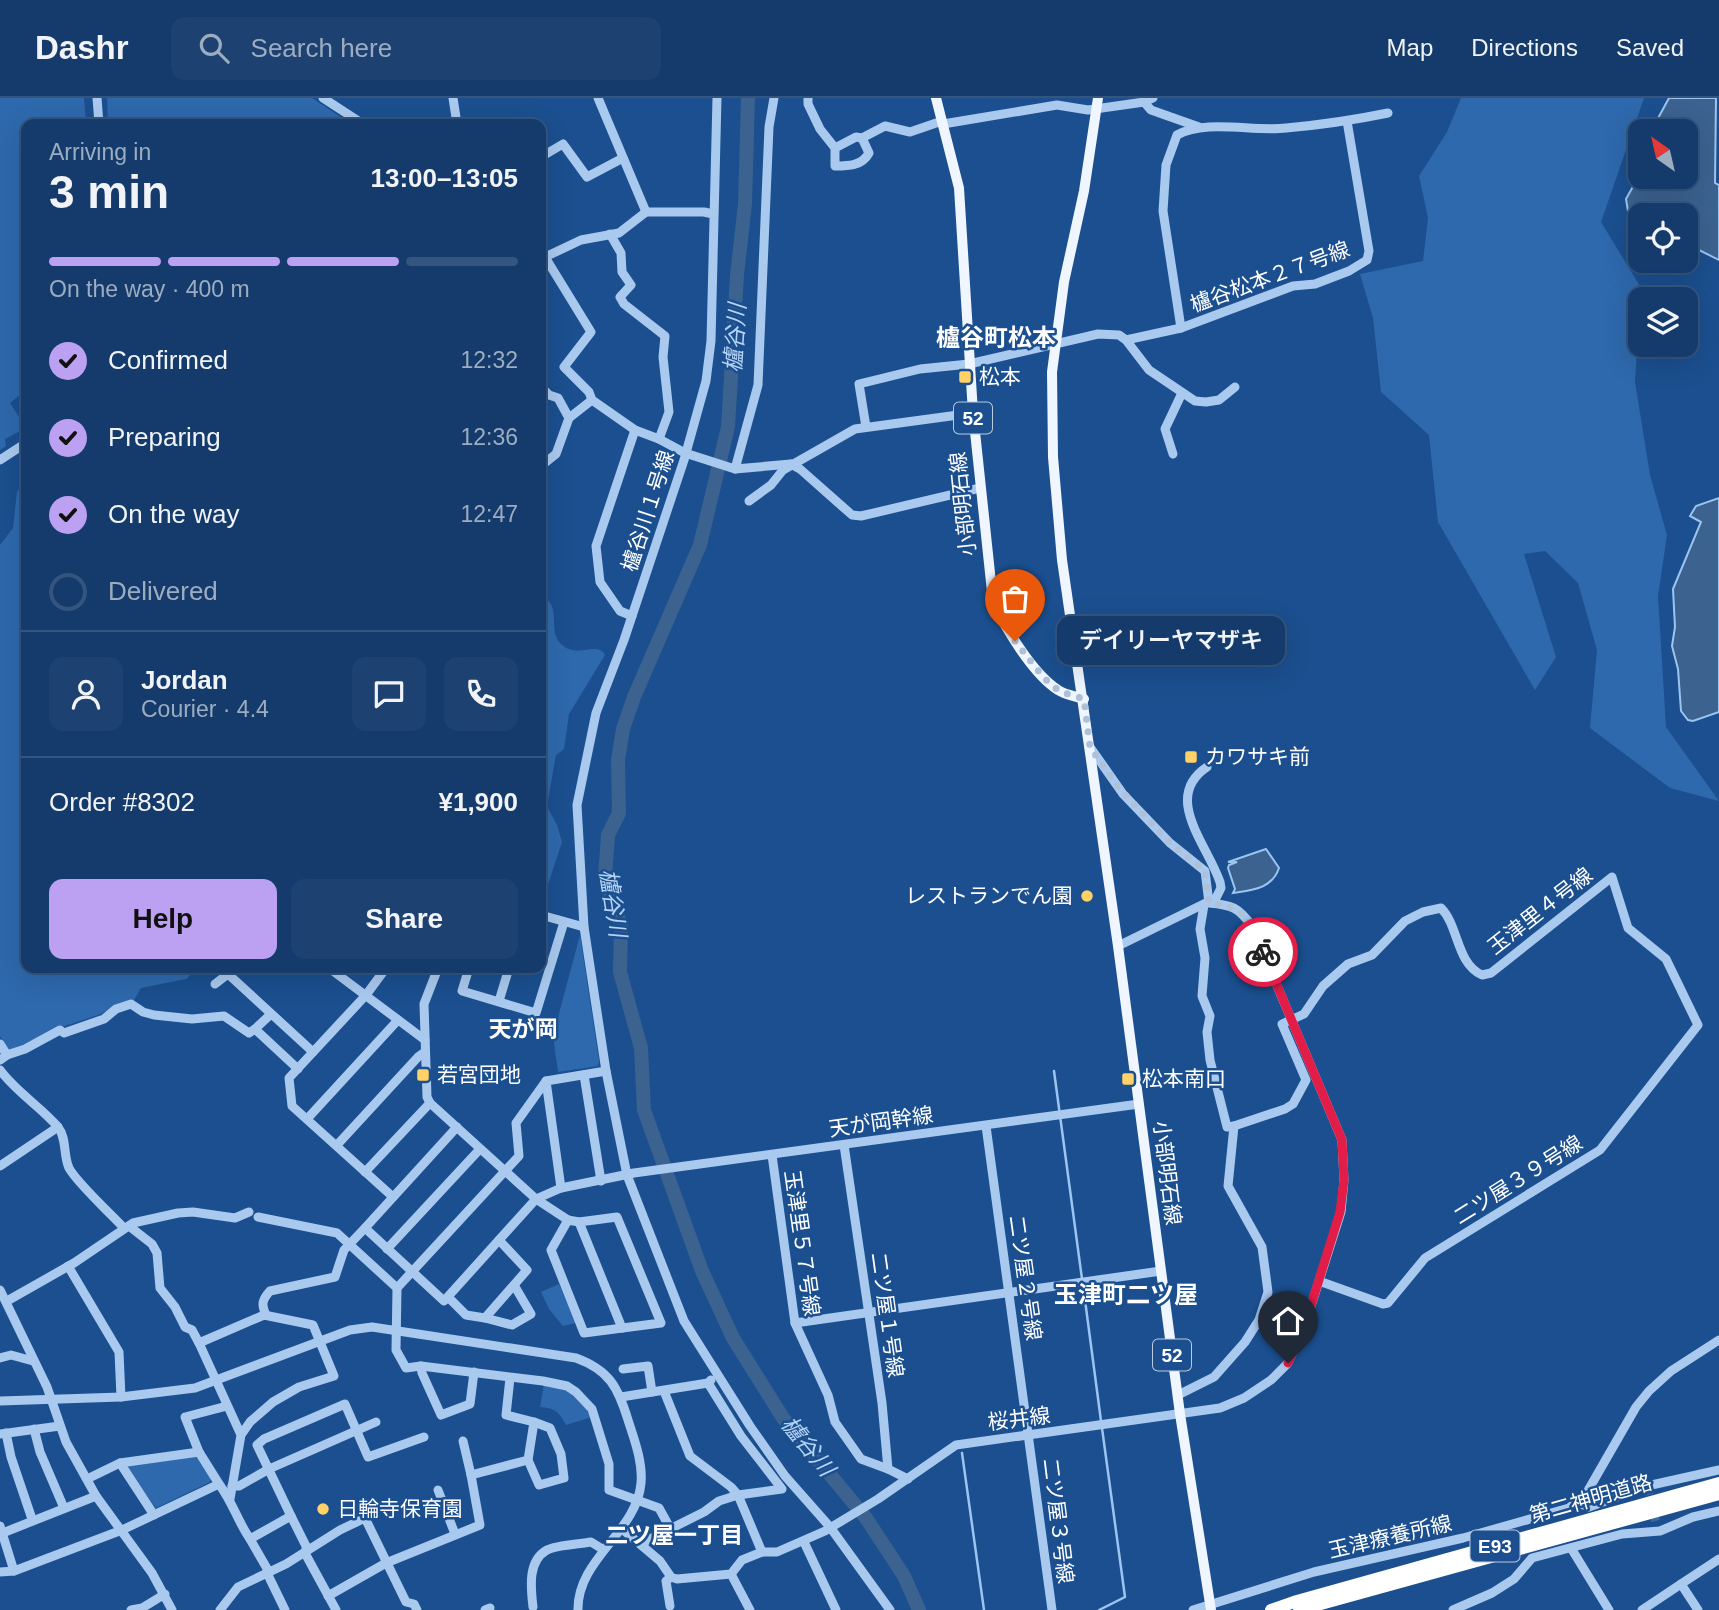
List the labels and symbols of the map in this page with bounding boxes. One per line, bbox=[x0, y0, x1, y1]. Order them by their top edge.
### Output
north arrow bbox=[1628, 119, 1698, 189]
street label: 櫨谷松本２７号線 bbox=[1187, 237, 1353, 316]
water label: 櫨谷川 bbox=[720, 300, 751, 373]
district label: 櫨谷町松本 bbox=[936, 324, 1056, 351]
place label: 松本 bbox=[979, 365, 1021, 388]
marker: 松本 bbox=[957, 369, 973, 385]
road number: 52 bbox=[954, 402, 992, 434]
street label: 櫨谷川１号線 bbox=[617, 447, 678, 574]
street label: 小部明石線 bbox=[946, 451, 979, 557]
pin bbox=[985, 569, 1045, 641]
callout: デイリーヤマザキ bbox=[1057, 616, 1284, 666]
place label: カワサキ前 bbox=[1205, 745, 1310, 768]
marker: カワサキ前 bbox=[1183, 749, 1199, 765]
street label: 玉津里４号線 bbox=[1483, 863, 1596, 958]
water label: 櫨谷川 bbox=[595, 867, 632, 942]
place label: レストランでん園 bbox=[905, 884, 1073, 907]
marker: レストランでん園 bbox=[1079, 888, 1095, 904]
courier bbox=[1228, 917, 1298, 987]
district label: 天が岡 bbox=[489, 1016, 558, 1042]
place label: 若宮団地 bbox=[437, 1063, 521, 1086]
marker: 若宮団地 bbox=[415, 1067, 431, 1083]
place label: 松本南口 bbox=[1142, 1067, 1226, 1090]
marker: 松本南口 bbox=[1120, 1071, 1136, 1087]
street label: 天が岡幹線 bbox=[827, 1103, 935, 1140]
street label: 小部明石線 bbox=[1150, 1119, 1185, 1226]
street label: 二ツ屋３９号線 bbox=[1449, 1131, 1586, 1228]
street label: 玉津里５７号線 bbox=[781, 1169, 824, 1317]
street label: 二ツ屋２号線 bbox=[1005, 1214, 1046, 1342]
street label: 二ツ屋１号線 bbox=[867, 1251, 908, 1379]
district label: 玉津町二ツ屋 bbox=[1054, 1281, 1198, 1308]
pin bbox=[1258, 1291, 1318, 1363]
road number: 52 bbox=[1153, 1340, 1191, 1371]
street label: 桜井線 bbox=[986, 1403, 1052, 1434]
water label: 櫨谷川 bbox=[776, 1411, 842, 1483]
street label: 二ツ屋３号線 bbox=[1039, 1457, 1078, 1585]
street label: 第二神明道路 bbox=[1527, 1470, 1655, 1527]
place label: 日輪寺保育園 bbox=[337, 1497, 463, 1520]
marker: 日輪寺保育園 bbox=[315, 1501, 331, 1517]
street label: 玉津療養所線 bbox=[1326, 1511, 1454, 1562]
district label: 二ツ屋一丁目 bbox=[605, 1522, 743, 1548]
road number: E93 bbox=[1470, 1530, 1520, 1562]

